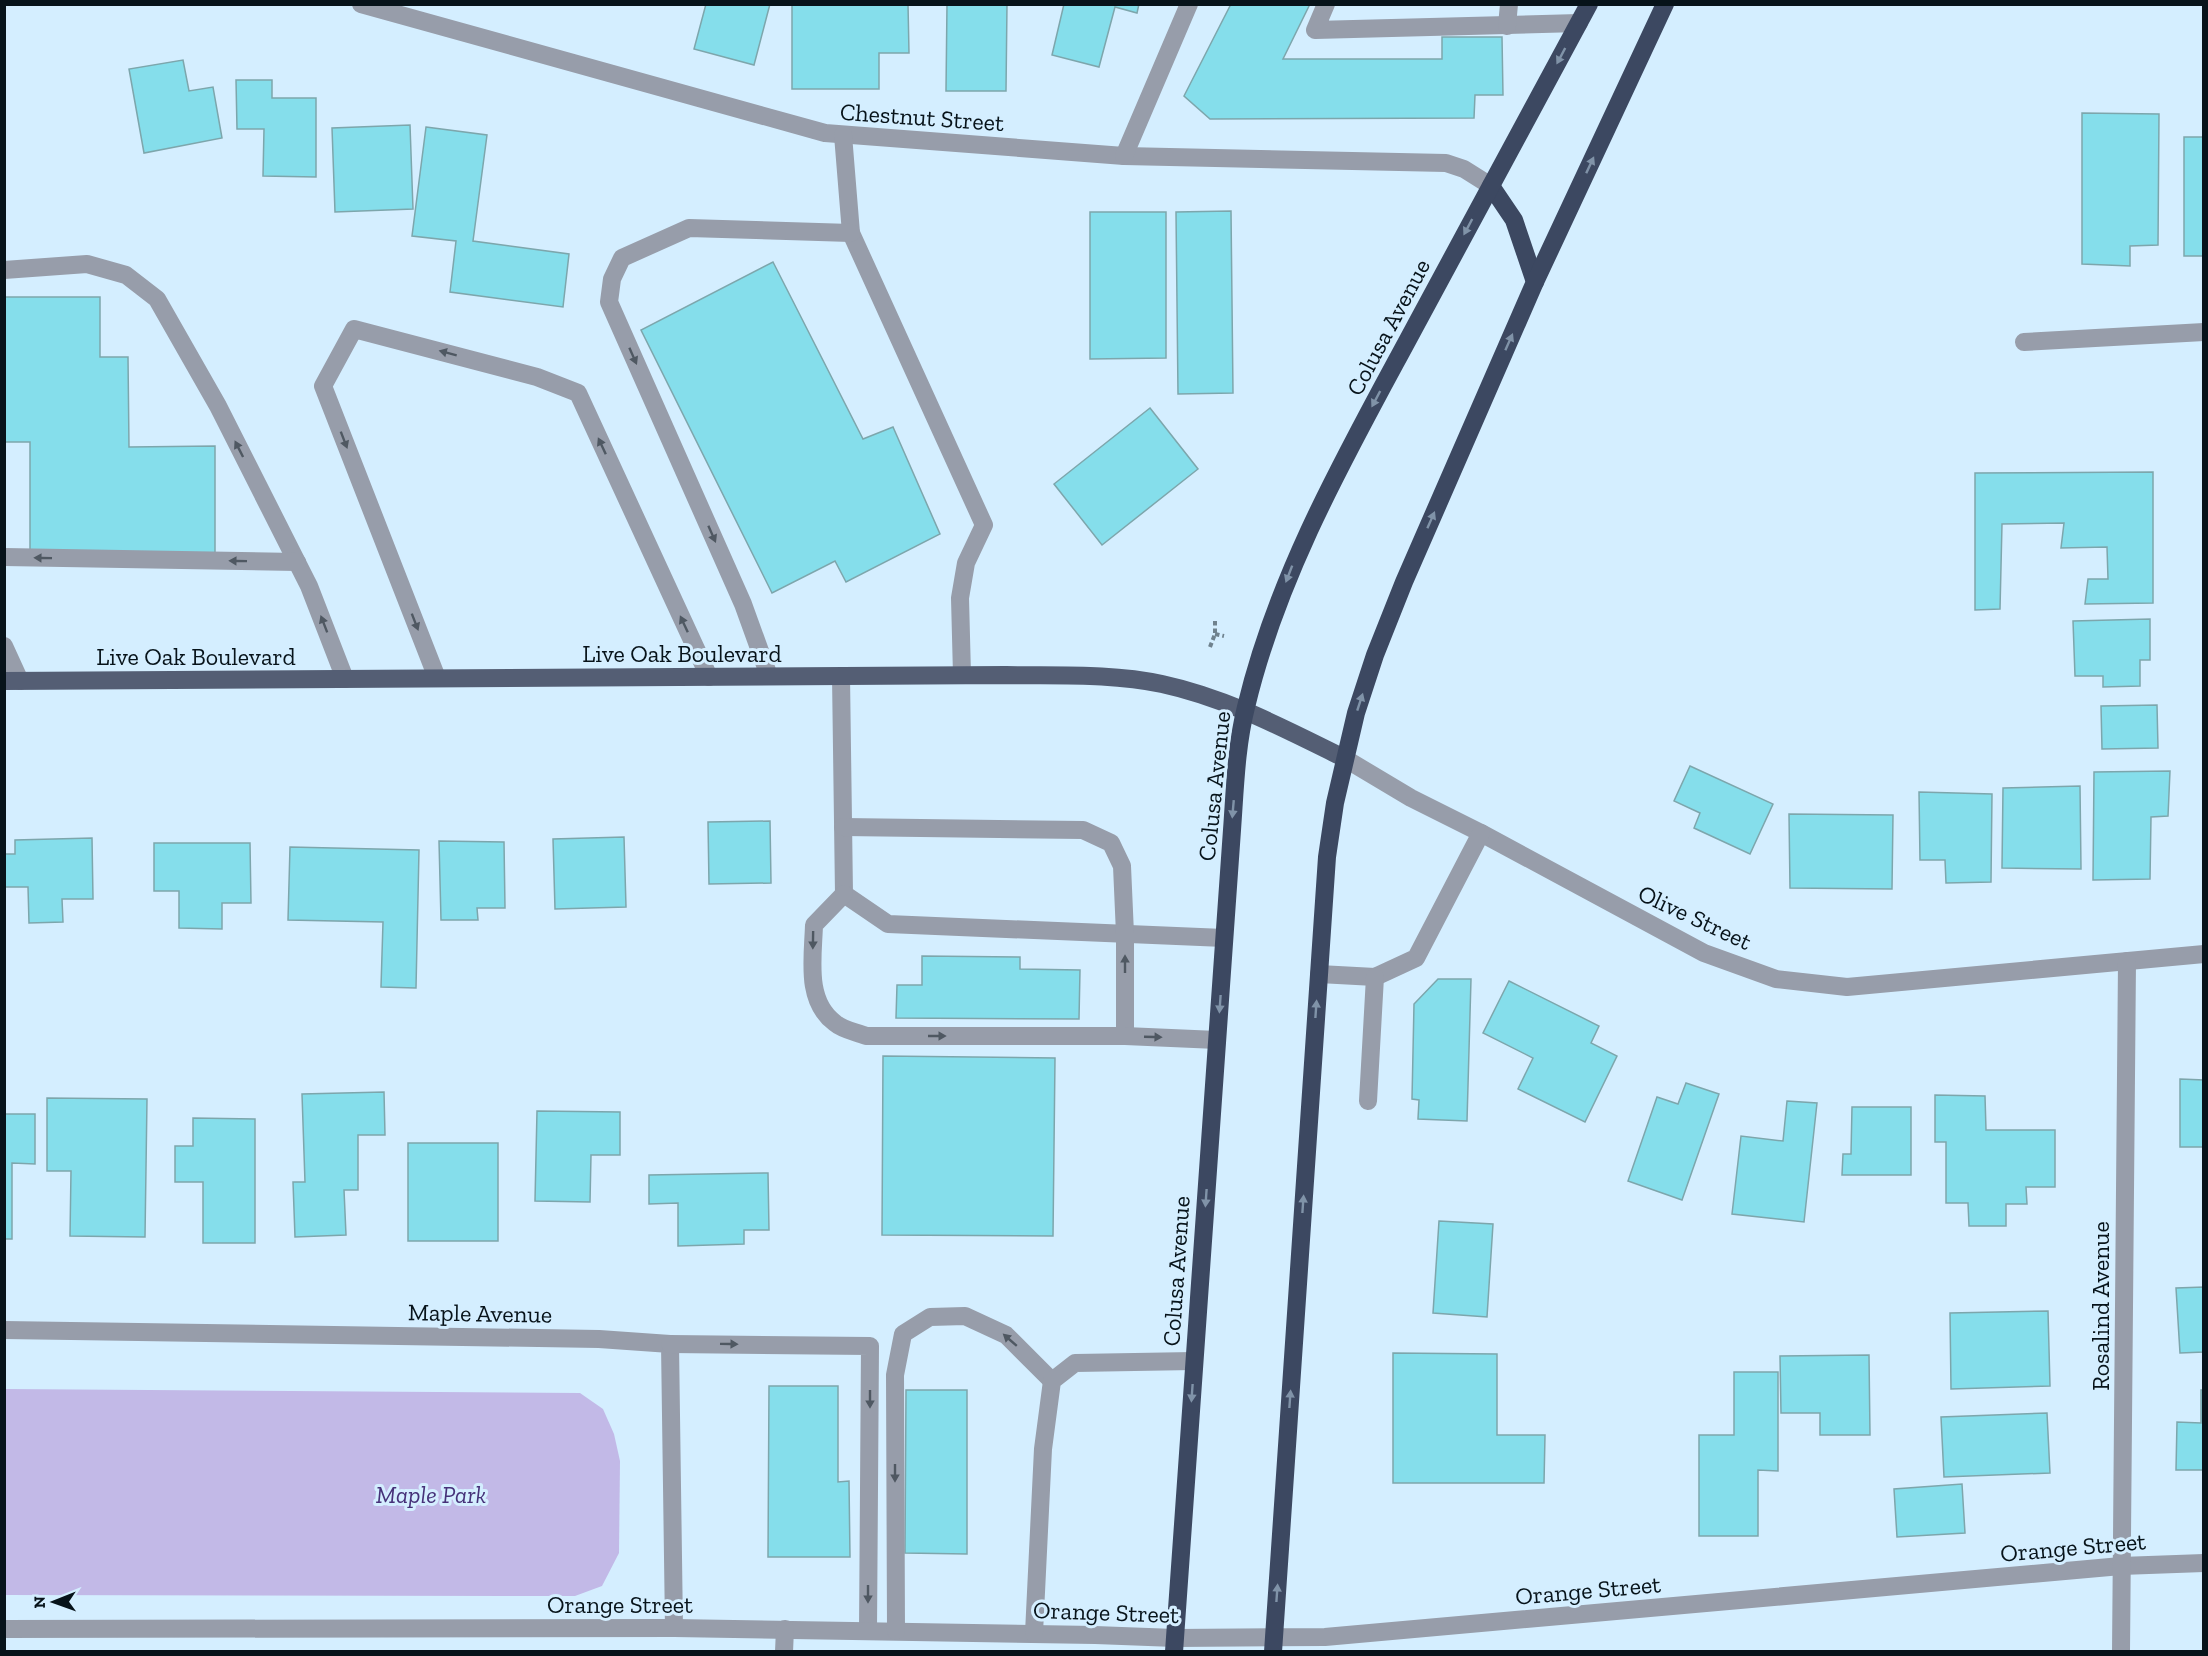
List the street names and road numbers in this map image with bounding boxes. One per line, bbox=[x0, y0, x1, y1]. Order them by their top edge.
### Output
street label: Chestnut Street bbox=[839, 97, 1005, 137]
street label: Colusa Avenue bbox=[1340, 254, 1436, 400]
street label: Live Oak Boulevard bbox=[582, 639, 782, 668]
street label: Live Oak Boulevard bbox=[96, 642, 296, 671]
street label: Colusa Avenue bbox=[1192, 710, 1236, 862]
street label: Olive Street bbox=[1634, 878, 1756, 956]
street label: Colusa Avenue bbox=[1156, 1195, 1196, 1347]
street label: Rosalind Avenue bbox=[2086, 1221, 2115, 1391]
street label: Maple Avenue bbox=[408, 1297, 552, 1329]
street label: Orange Street bbox=[1999, 1526, 2147, 1568]
street label: Orange Street bbox=[1514, 1569, 1662, 1611]
street label: Orange Street bbox=[547, 1590, 693, 1619]
street label: Orange Street bbox=[1033, 1595, 1180, 1629]

